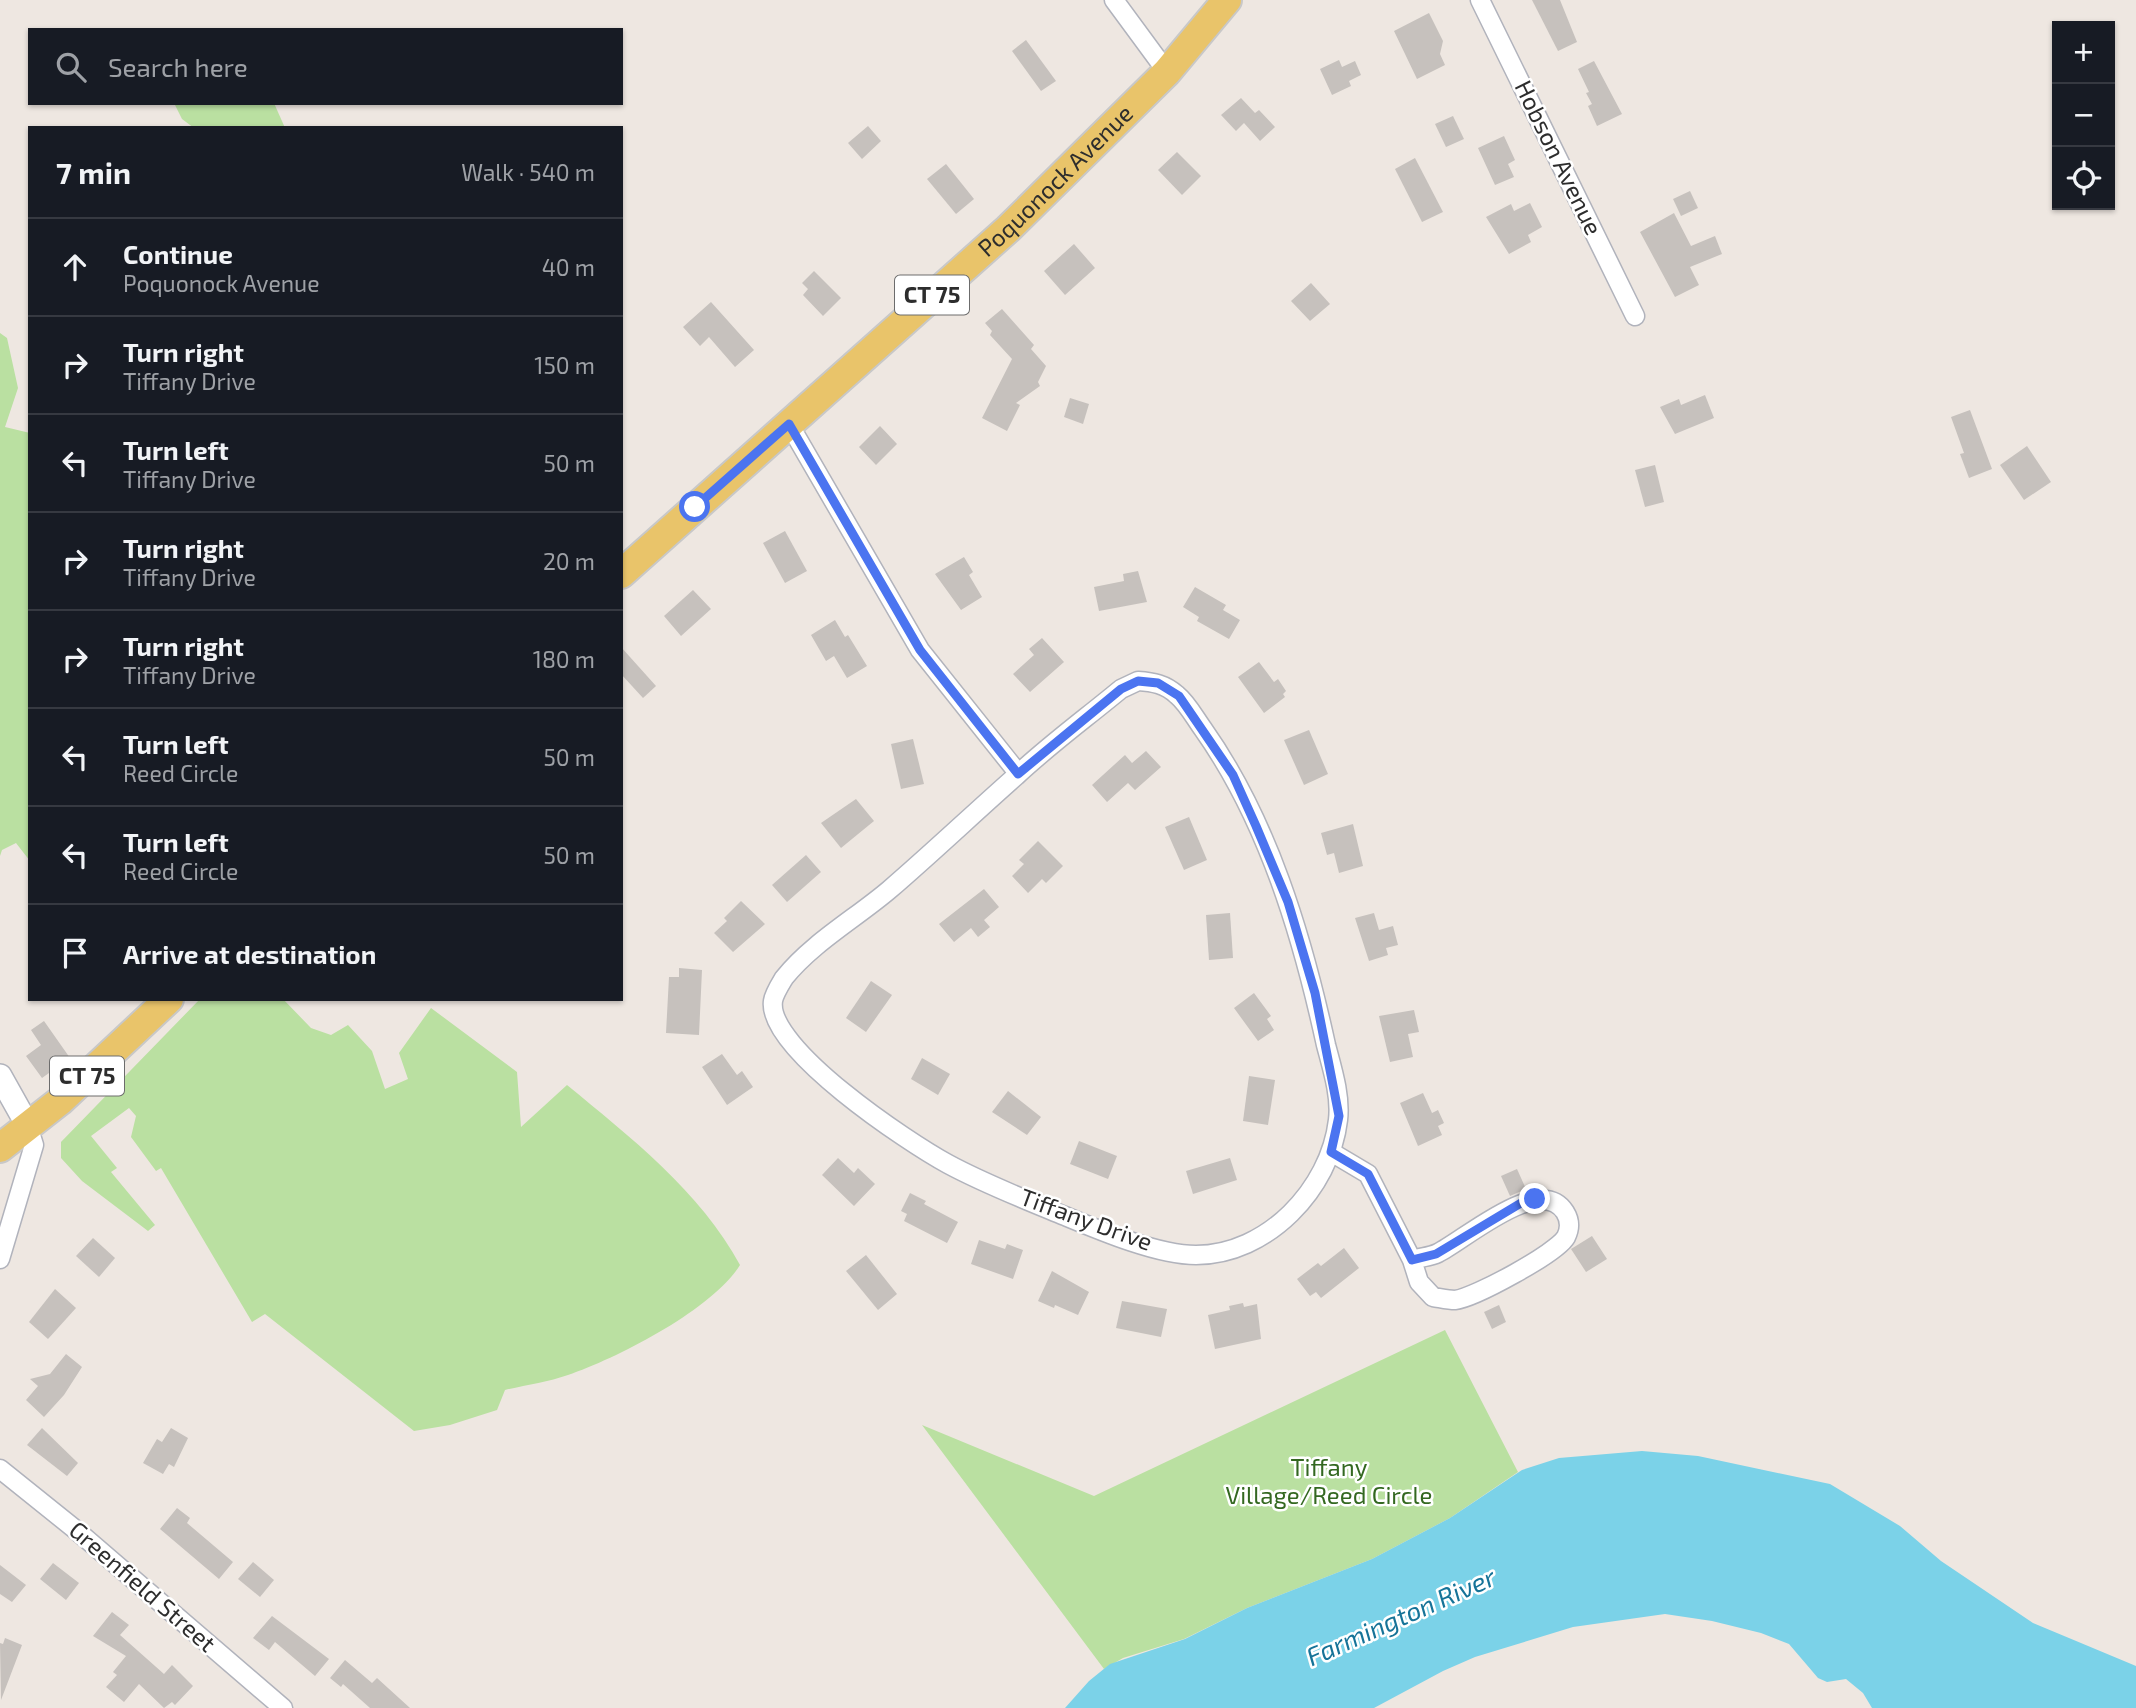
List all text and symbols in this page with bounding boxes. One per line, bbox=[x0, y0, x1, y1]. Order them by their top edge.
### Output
map controls bbox=[2052, 21, 2115, 210]
button: + bbox=[2052, 21, 2115, 84]
search box bbox=[28, 28, 623, 105]
icon: search bbox=[52, 48, 90, 86]
text: Search here bbox=[108, 51, 248, 82]
street label: Hobson Avenue bbox=[1509, 75, 1609, 239]
button: − bbox=[2052, 84, 2115, 147]
street label: Poquonock Avenue bbox=[971, 98, 1138, 262]
button: locate bbox=[2052, 147, 2115, 210]
text: 7 min bbox=[56, 154, 131, 190]
text: Walk · 540 m bbox=[461, 158, 595, 186]
text: Continue bbox=[123, 238, 233, 269]
icon: ahead bbox=[56, 248, 94, 286]
text: 40 m bbox=[542, 253, 595, 281]
text: Poquonock Avenue bbox=[123, 269, 320, 297]
road number: CT 75 bbox=[895, 276, 969, 314]
text: Turn right bbox=[123, 336, 244, 367]
icon: right bbox=[56, 346, 94, 384]
text: 150 m bbox=[534, 351, 595, 379]
text: Tiffany Drive bbox=[123, 367, 256, 395]
text: Turn left bbox=[123, 434, 229, 465]
icon: left bbox=[56, 444, 94, 482]
text: 50 m bbox=[544, 449, 595, 477]
text: Tiffany Drive bbox=[123, 465, 256, 493]
route start bbox=[679, 491, 710, 522]
text: Turn right bbox=[123, 532, 244, 563]
icon: right bbox=[56, 542, 94, 580]
text: 20 m bbox=[543, 547, 595, 575]
text: Tiffany Drive bbox=[123, 563, 256, 591]
text: Turn right bbox=[123, 630, 244, 661]
icon: right bbox=[56, 640, 94, 678]
text: 180 m bbox=[533, 645, 595, 673]
text: Tiffany Drive bbox=[123, 661, 256, 689]
text: Turn left bbox=[123, 728, 229, 759]
icon: left bbox=[56, 738, 94, 776]
text: 50 m bbox=[544, 743, 595, 771]
text: Reed Circle bbox=[123, 759, 238, 787]
text: Turn left bbox=[123, 826, 229, 857]
icon: left bbox=[56, 836, 94, 874]
text: 50 m bbox=[544, 841, 595, 869]
text: Reed Circle bbox=[123, 857, 238, 885]
icon: arrive bbox=[56, 934, 94, 972]
text: Arrive at destination bbox=[123, 938, 376, 969]
road number: CT 75 bbox=[50, 1056, 124, 1096]
street label: Tiffany Drive bbox=[1016, 1181, 1157, 1256]
route end bbox=[1519, 1183, 1550, 1214]
park label: Tiffany Village/Reed Circle bbox=[1226, 1452, 1432, 1509]
street label: Greenfield Street bbox=[64, 1514, 222, 1657]
water label: Farmington River bbox=[1301, 1560, 1500, 1671]

